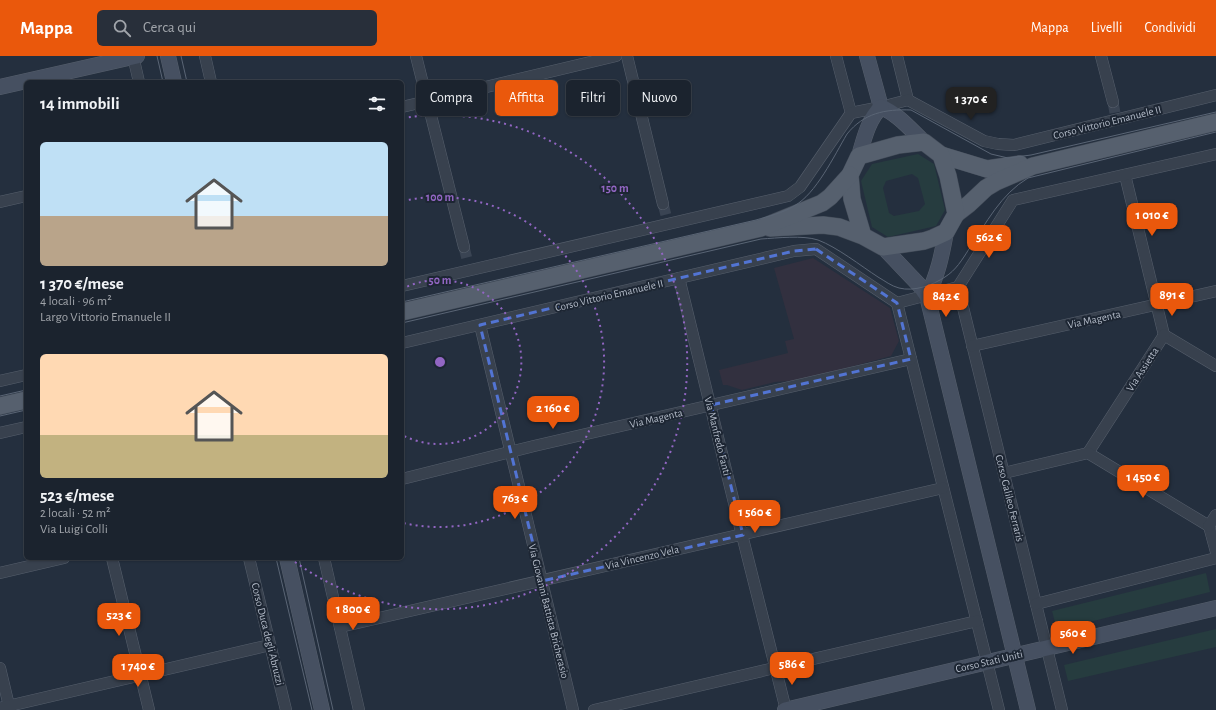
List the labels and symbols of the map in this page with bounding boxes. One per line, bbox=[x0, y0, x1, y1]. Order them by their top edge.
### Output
pin: 1 370 € bbox=[934, 87, 1008, 121]
street label: Corso Vittorio Emanuele II bbox=[1052, 104, 1162, 141]
text: 150 m bbox=[601, 182, 629, 194]
text: 100 m bbox=[426, 191, 454, 203]
pin: 1 010 € bbox=[1115, 203, 1189, 237]
pin: 562 € bbox=[961, 225, 1017, 259]
text: 50 m bbox=[429, 274, 452, 286]
street label: Corso Vittorio Emanuele II bbox=[554, 278, 664, 313]
pin: 891 € bbox=[1144, 283, 1200, 317]
pin: 842 € bbox=[918, 284, 974, 318]
street label: Via Magenta bbox=[1066, 308, 1122, 330]
street label: Via Assietta bbox=[1124, 345, 1161, 393]
centre of rings bbox=[433, 355, 447, 369]
street label: Via Manfredo Fanti bbox=[702, 395, 733, 477]
pin: 2 160 € bbox=[516, 396, 590, 430]
street label: Via Magenta bbox=[629, 407, 684, 430]
street label: Corso Galileo Ferraris bbox=[993, 453, 1026, 543]
pin: 1 450 € bbox=[1106, 465, 1180, 499]
pin: 763 € bbox=[487, 486, 543, 520]
pin: 1 560 € bbox=[718, 500, 792, 534]
street label: Via Giovanni Battista Bricherasio bbox=[526, 543, 571, 680]
street label: Via Vincenzo Vela bbox=[604, 544, 680, 571]
street label: Corso Duca degli Abruzzi bbox=[249, 582, 286, 687]
pin: 1 800 € bbox=[316, 597, 390, 631]
pin: 523 € bbox=[91, 603, 147, 637]
pin: 560 € bbox=[1045, 621, 1101, 655]
street label: Corso Stati Uniti bbox=[954, 648, 1024, 675]
pin: 586 € bbox=[764, 652, 820, 686]
pin: 1 740 € bbox=[101, 654, 175, 688]

